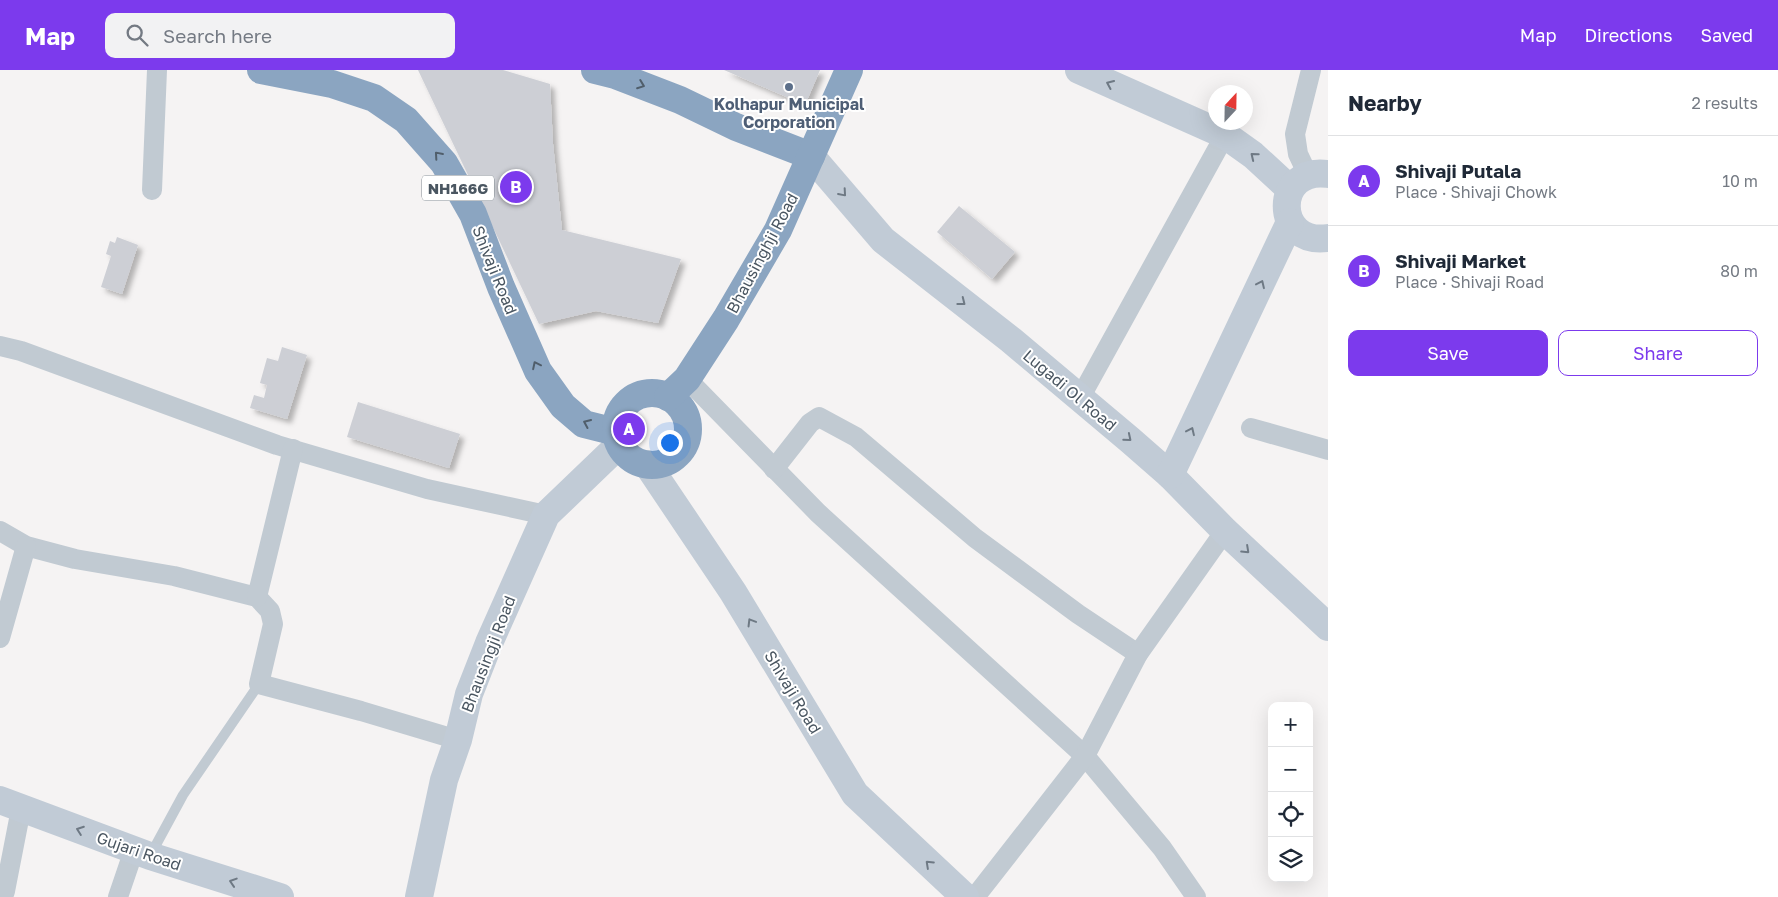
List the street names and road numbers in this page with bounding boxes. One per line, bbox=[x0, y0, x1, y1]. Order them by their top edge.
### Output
road number: NH166G bbox=[422, 176, 494, 200]
street label: Bhausinghji Road bbox=[722, 189, 802, 317]
street label: Shivaji Road bbox=[468, 223, 522, 317]
street label: Lugadi Ol Road bbox=[1019, 345, 1121, 435]
street label: Bhausingji Road bbox=[457, 593, 519, 715]
street label: Shivaji Road bbox=[760, 647, 826, 737]
street label: Gujari Road bbox=[94, 827, 184, 875]

